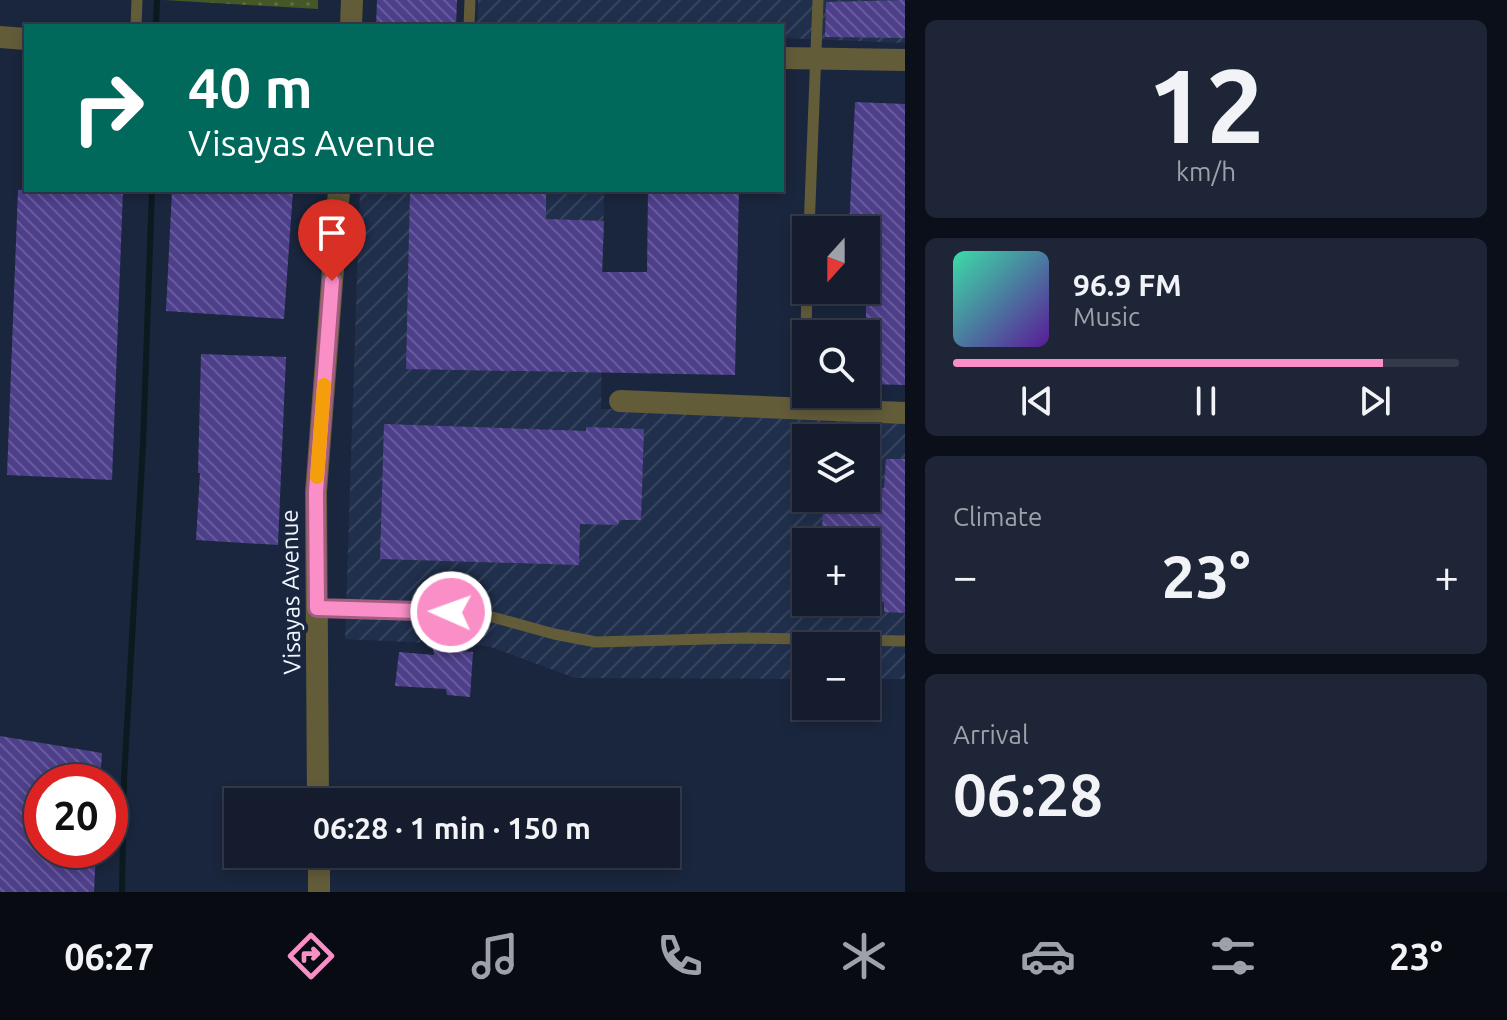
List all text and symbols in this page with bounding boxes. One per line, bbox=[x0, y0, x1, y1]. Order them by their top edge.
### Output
text: 12 bbox=[1147, 46, 1265, 163]
icon: right bbox=[56, 56, 160, 160]
text: 40 m bbox=[188, 56, 313, 119]
text: Visayas Avenue bbox=[188, 122, 436, 163]
text: km/h bbox=[1176, 157, 1236, 186]
pin bbox=[298, 199, 366, 281]
icon: arrive bbox=[310, 211, 354, 255]
north arrow bbox=[792, 216, 880, 304]
map controls bbox=[792, 216, 880, 720]
text: 96.9 FM bbox=[1073, 268, 1182, 302]
text: Music bbox=[1073, 302, 1140, 331]
button: search bbox=[792, 320, 880, 408]
icon: previous bbox=[1015, 379, 1059, 423]
icon: pause bbox=[1184, 379, 1228, 423]
icon: next bbox=[1353, 379, 1397, 423]
button: layers bbox=[792, 424, 880, 512]
text: Climate bbox=[953, 502, 1042, 531]
street label: Visayas Avenue bbox=[276, 509, 305, 675]
button: + bbox=[792, 528, 880, 616]
text: 23° bbox=[1162, 542, 1250, 609]
text: − bbox=[953, 551, 978, 600]
text: + bbox=[1434, 551, 1459, 600]
position arrow bbox=[409, 570, 493, 654]
button: − bbox=[792, 632, 880, 720]
text: Arrival bbox=[953, 720, 1029, 749]
text: 06:28 bbox=[953, 760, 1103, 827]
speed limit sign: 20 bbox=[24, 764, 128, 868]
text: 06:28 · 1 min · 150 m bbox=[313, 811, 591, 845]
icon: directions bbox=[283, 928, 339, 984]
icon: music bbox=[467, 928, 523, 984]
icon: phone bbox=[652, 928, 708, 984]
icon: climate bbox=[836, 928, 892, 984]
icon: car bbox=[1020, 928, 1076, 984]
icon: filters bbox=[1205, 928, 1261, 984]
text: 06:27 bbox=[64, 936, 154, 977]
text: 23° bbox=[1389, 936, 1443, 977]

